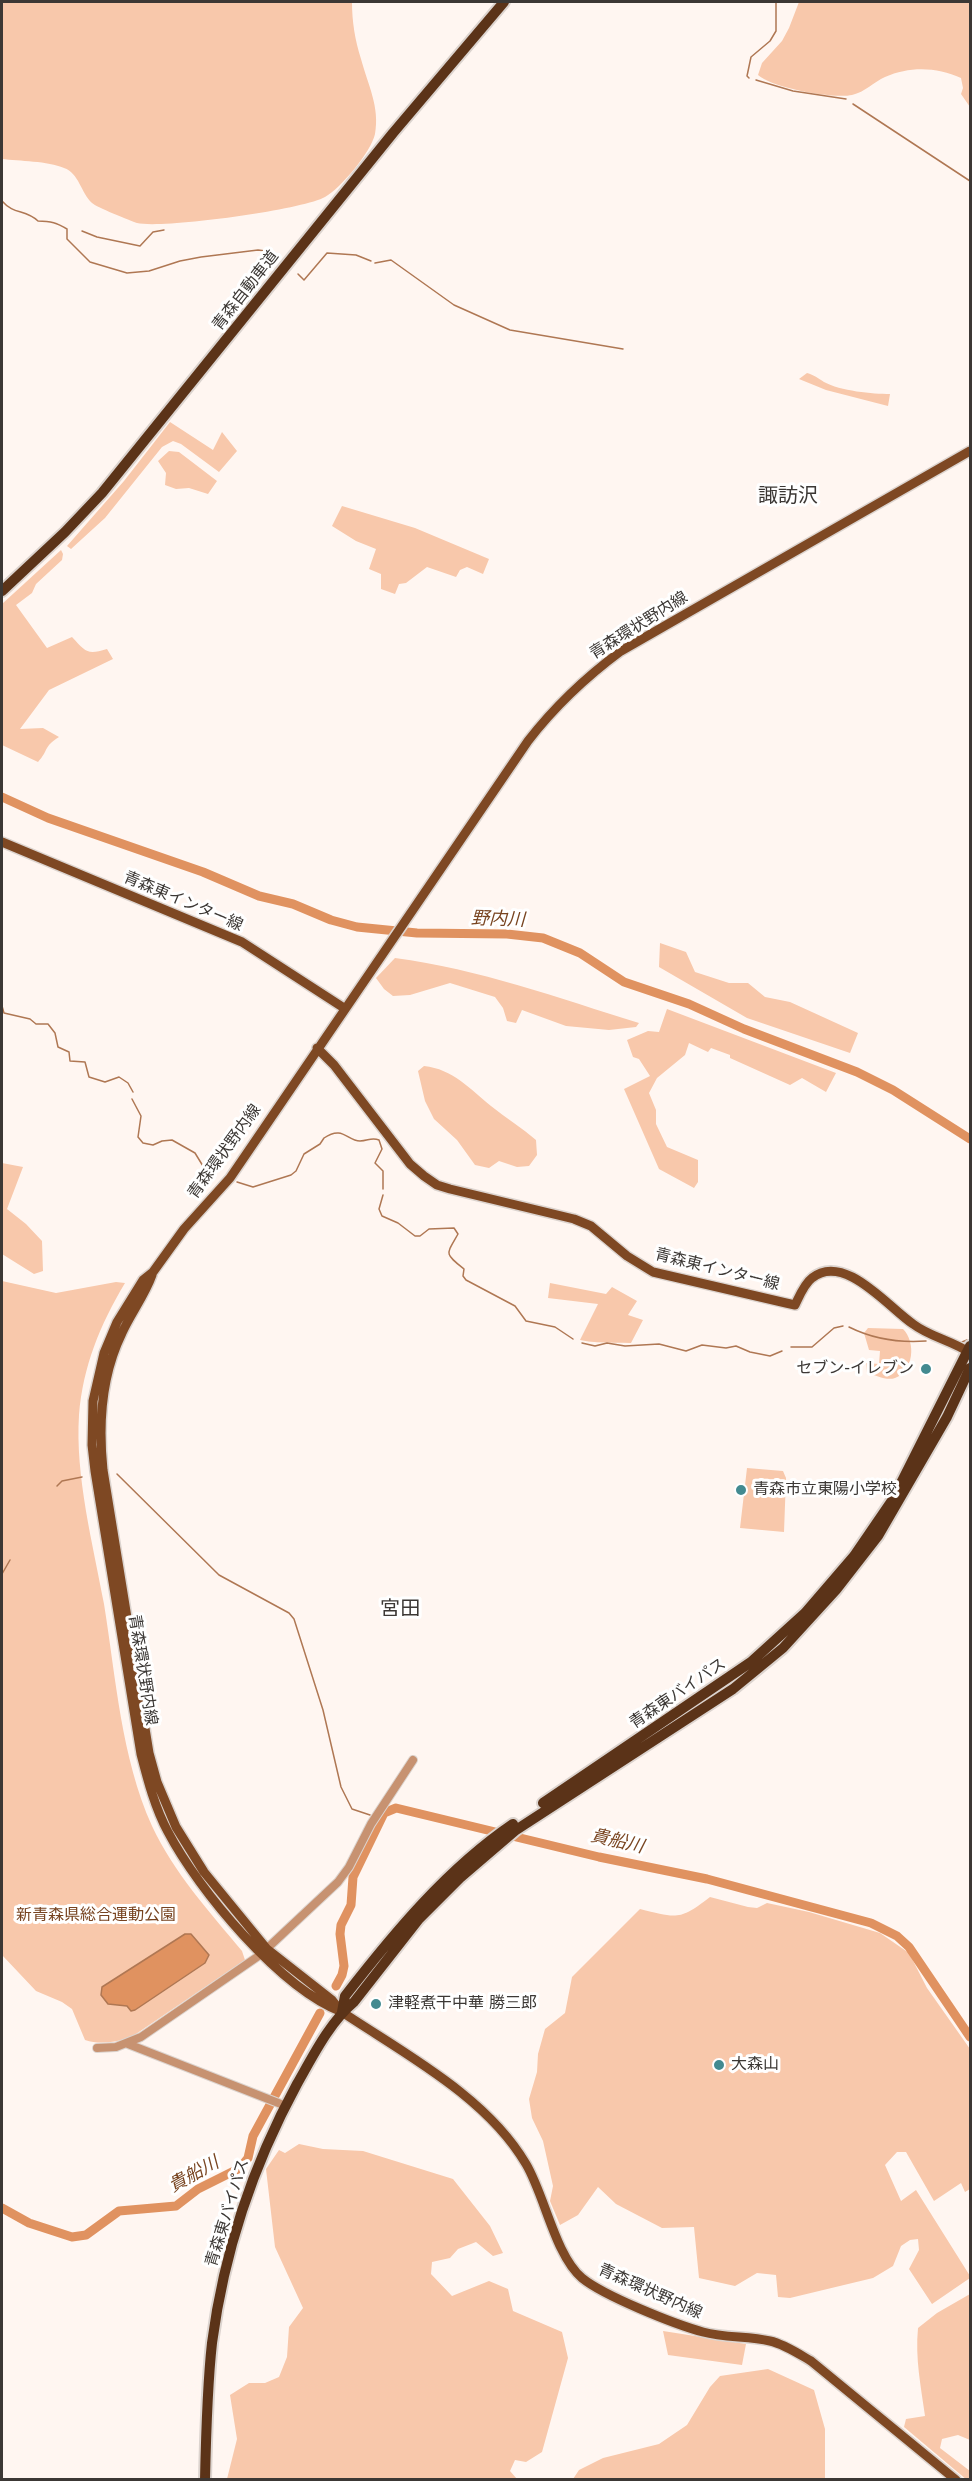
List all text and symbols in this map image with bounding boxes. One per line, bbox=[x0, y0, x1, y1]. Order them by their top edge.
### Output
street label: 青森自動車道 bbox=[209, 247, 283, 335]
district label: 諏訪沢 bbox=[758, 485, 818, 509]
street label: 青森環状野内線 bbox=[586, 588, 692, 664]
street label: 青森東インター線 bbox=[120, 868, 246, 936]
water label: 野内川 bbox=[471, 908, 525, 932]
street label: 青森環状野内線 bbox=[184, 1101, 266, 1203]
street label: 青森東インター線 bbox=[653, 1245, 781, 1295]
place label: セブン-イレブン bbox=[796, 1359, 914, 1379]
marker: セブン-イレブン bbox=[919, 1362, 933, 1376]
place label: 青森市立東陽小学校 bbox=[753, 1480, 897, 1500]
marker: 青森市立東陽小学校 bbox=[734, 1483, 748, 1497]
district label: 宮田 bbox=[380, 1598, 420, 1622]
street label: 青森環状野内線 bbox=[124, 1613, 160, 1727]
street label: 青森東バイパス bbox=[626, 1655, 730, 1733]
water label: 貴船川 bbox=[588, 1825, 646, 1859]
park label: 新青森県総合運動公園 bbox=[16, 1906, 176, 1926]
place label: 津軽煮干中華 勝三郎 bbox=[388, 1994, 537, 2014]
marker: 津軽煮干中華 勝三郎 bbox=[369, 1997, 383, 2011]
place label: 大森山 bbox=[731, 2055, 779, 2075]
marker: 大森山 bbox=[712, 2058, 726, 2072]
water label: 貴船川 bbox=[165, 2152, 223, 2198]
street label: 青森東バイパス bbox=[202, 2157, 254, 2269]
street label: 青森環状野内線 bbox=[595, 2260, 705, 2324]

